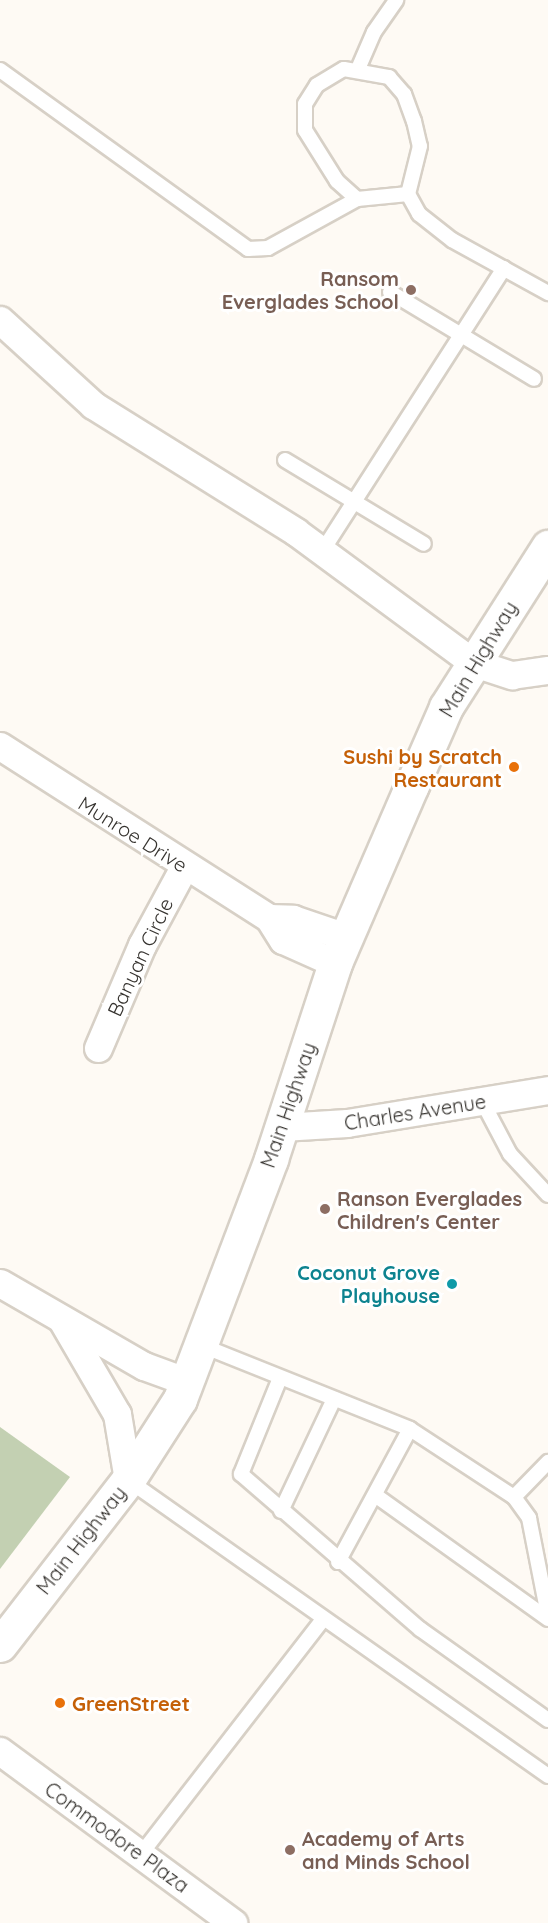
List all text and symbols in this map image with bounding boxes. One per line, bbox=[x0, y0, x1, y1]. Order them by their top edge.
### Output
place label: Ransom Everglades School bbox=[222, 266, 399, 313]
marker: Ransom Everglades School bbox=[404, 283, 418, 297]
street label: Main Highway bbox=[434, 597, 522, 721]
place label: Sushi by Scratch Restaurant bbox=[343, 744, 502, 791]
marker: Sushi by Scratch Restaurant bbox=[507, 760, 521, 774]
street label: Munroe Drive bbox=[74, 791, 192, 877]
street label: Banyan Circle bbox=[102, 894, 178, 1020]
street label: Main Highway bbox=[255, 1039, 321, 1171]
street label: Charles Avenue bbox=[342, 1089, 488, 1135]
place label: Ranson Everglades Children's Center bbox=[337, 1186, 522, 1233]
marker: Ranson Everglades Children's Center bbox=[318, 1202, 332, 1216]
place label: Coconut Grove Playhouse bbox=[297, 1260, 440, 1307]
marker: Coconut Grove Playhouse bbox=[445, 1277, 459, 1291]
street label: Main Highway bbox=[31, 1481, 131, 1599]
place label: GreenStreet bbox=[72, 1691, 190, 1715]
marker: GreenStreet bbox=[53, 1696, 67, 1710]
street label: Commodore Plaza bbox=[40, 1777, 194, 1897]
place label: Academy of Arts and Minds School bbox=[302, 1826, 470, 1873]
marker: Academy of Arts and Minds School bbox=[283, 1843, 297, 1857]

